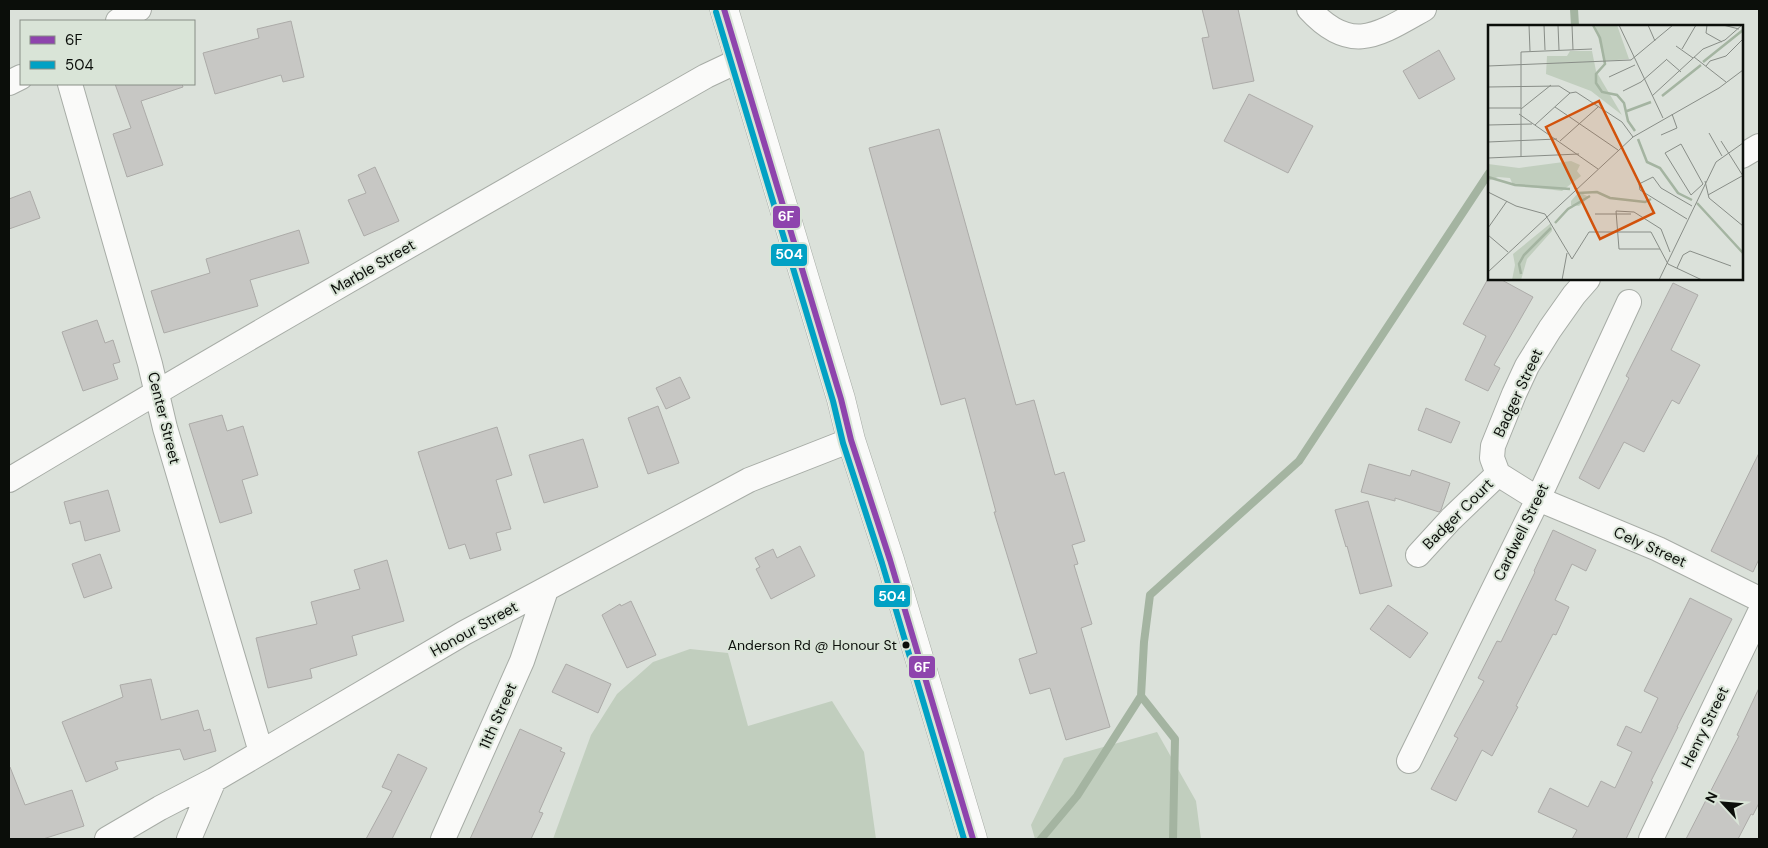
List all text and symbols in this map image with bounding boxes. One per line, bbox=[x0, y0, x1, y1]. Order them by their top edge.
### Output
legend bbox=[20, 20, 195, 85]
inset map bbox=[1488, 25, 1743, 280]
text: 6F bbox=[65, 30, 82, 50]
text: 504 bbox=[65, 55, 94, 75]
line badge: 6F bbox=[772, 205, 801, 229]
text: 6F bbox=[778, 207, 795, 225]
street label: Marble Street bbox=[327, 235, 419, 299]
line badge: 504 bbox=[770, 243, 808, 267]
text: 504 bbox=[775, 245, 803, 263]
street label: Badger Street bbox=[1489, 346, 1547, 440]
street label: Center Street bbox=[143, 370, 185, 466]
street label: Badger Court bbox=[1418, 474, 1498, 554]
street label: Cardwell Street bbox=[1489, 480, 1553, 584]
street label: Cely Street bbox=[1611, 522, 1690, 572]
line badge: 504 bbox=[873, 584, 911, 608]
text: 504 bbox=[878, 587, 906, 605]
street label: Honour Street bbox=[427, 597, 521, 661]
place label: Anderson Rd @ Honour St bbox=[728, 636, 897, 654]
marker: Anderson Rd @ Honour St bbox=[901, 640, 911, 650]
line badge: 6F bbox=[908, 655, 936, 679]
text: 6F bbox=[914, 658, 931, 676]
street label: 11th Street bbox=[475, 680, 521, 752]
street label: Henry Street bbox=[1677, 683, 1733, 771]
north arrow bbox=[1698, 778, 1748, 828]
text: N bbox=[1701, 789, 1722, 806]

